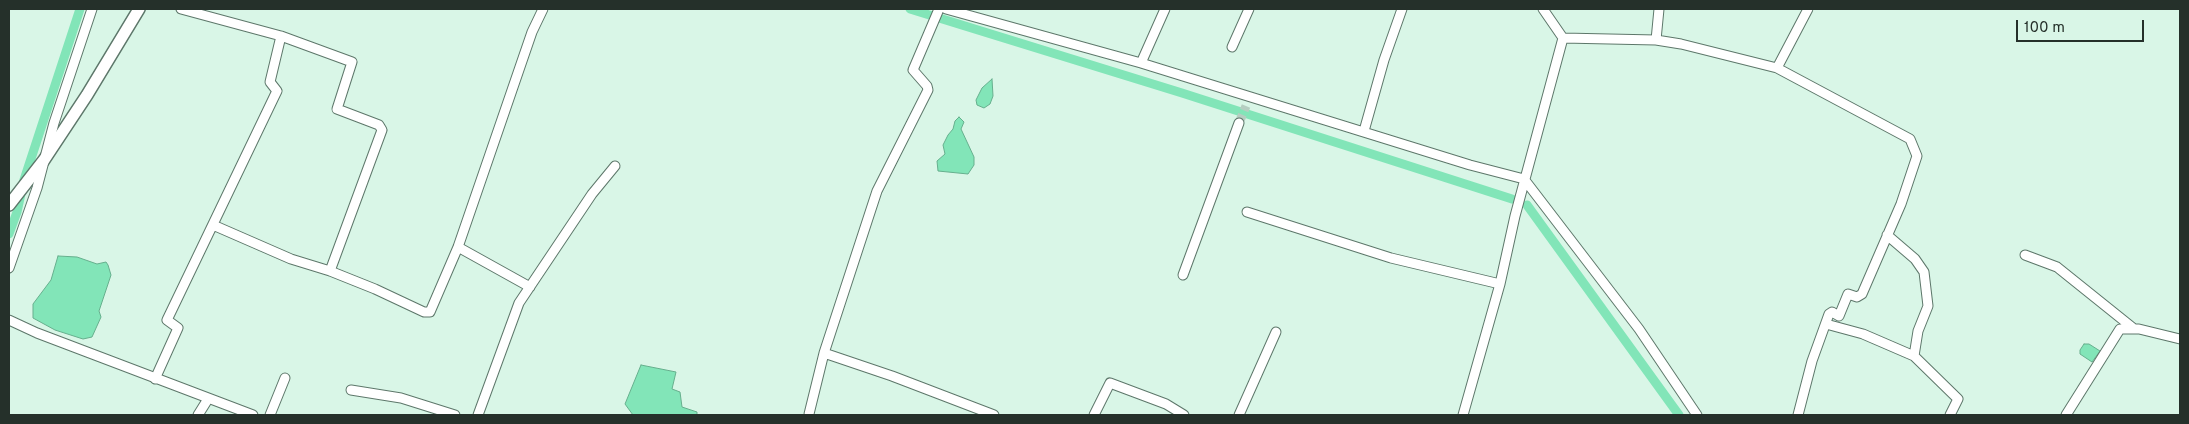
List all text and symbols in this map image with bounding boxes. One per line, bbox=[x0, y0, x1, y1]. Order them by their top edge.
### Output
scale bar bbox=[2019, 10, 2146, 42]
text: 100 m bbox=[2024, 19, 2065, 38]

